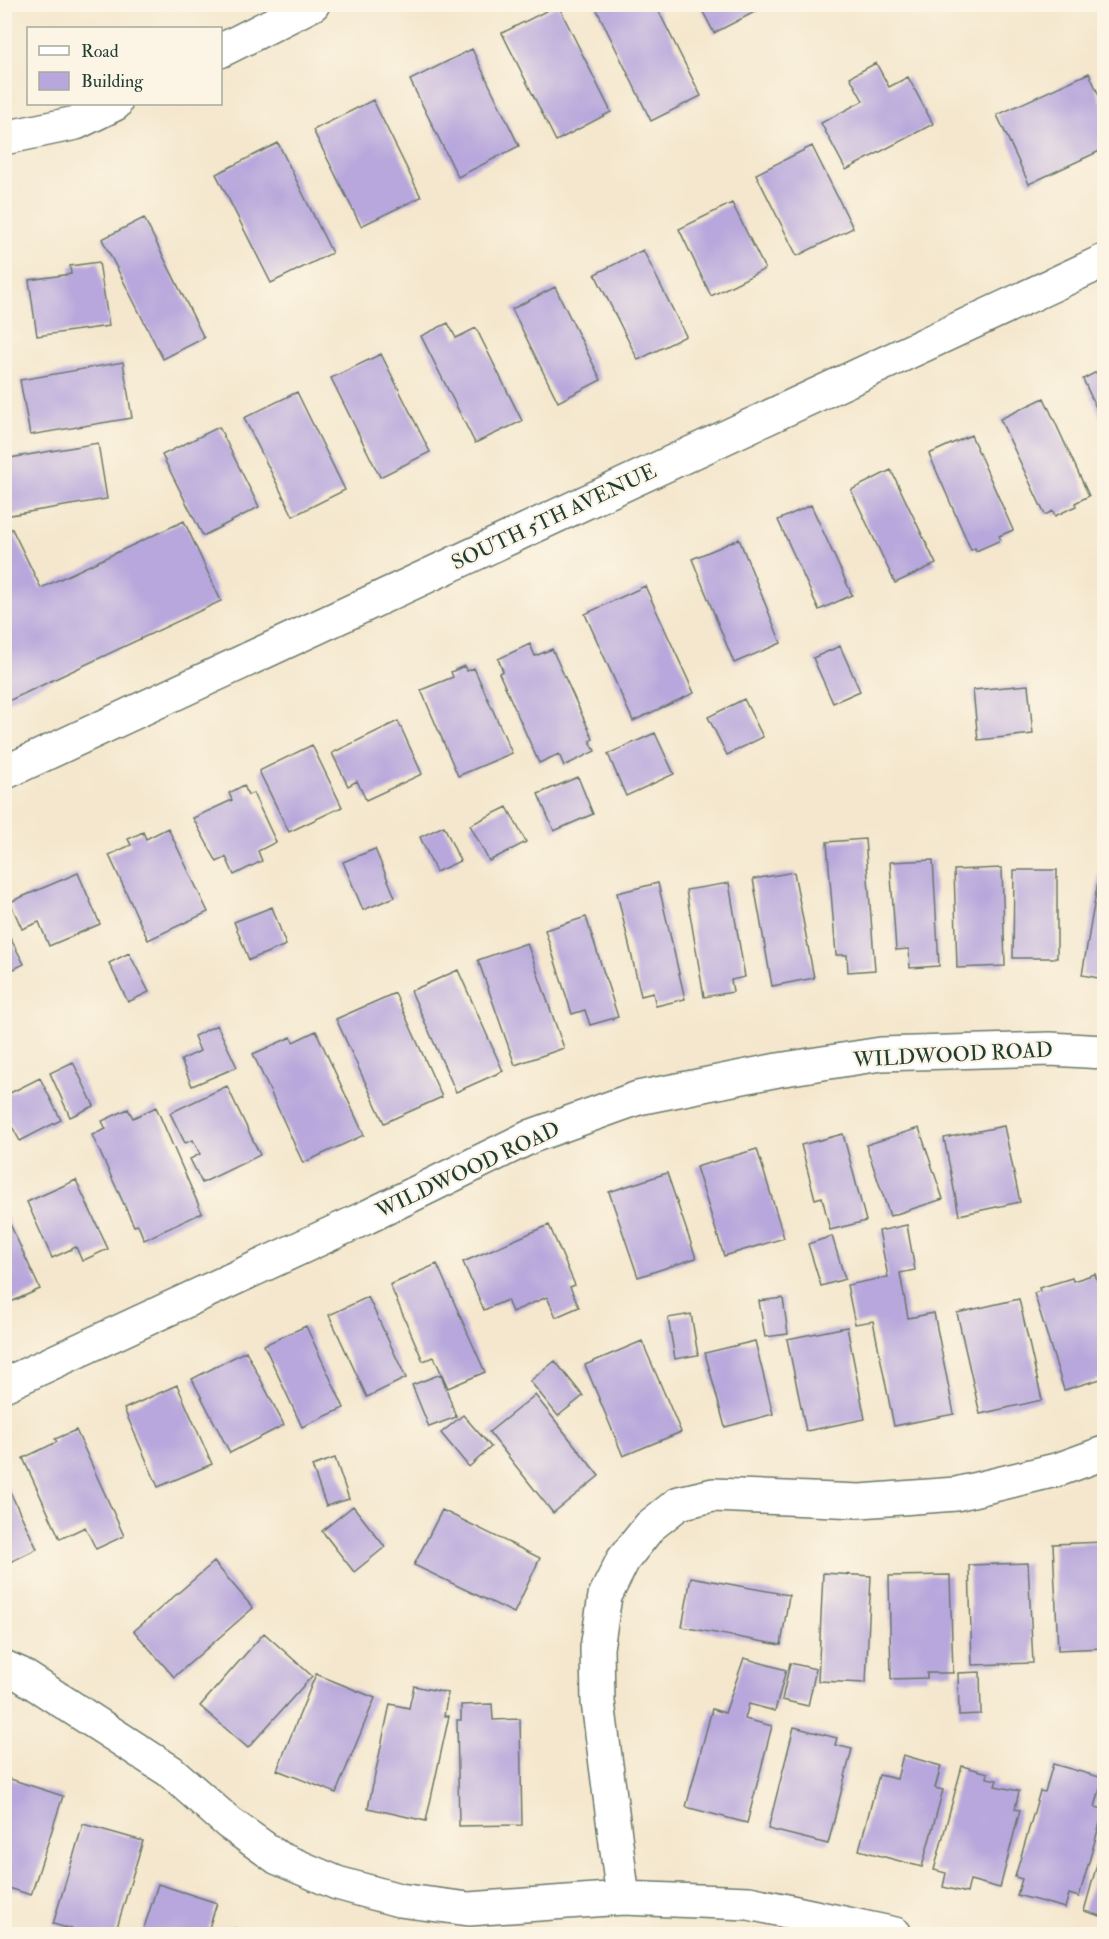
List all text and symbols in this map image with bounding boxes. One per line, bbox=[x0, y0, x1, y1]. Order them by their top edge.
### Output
legend bbox=[27, 27, 222, 105]
text: Road bbox=[81, 40, 119, 63]
text: Building bbox=[81, 70, 144, 93]
street label: SOUTH 5TH AVENUE bbox=[447, 458, 661, 576]
street label: WILDWOOD ROAD bbox=[851, 1036, 1054, 1074]
street label: WILDWOOD ROAD bbox=[371, 1116, 564, 1225]

